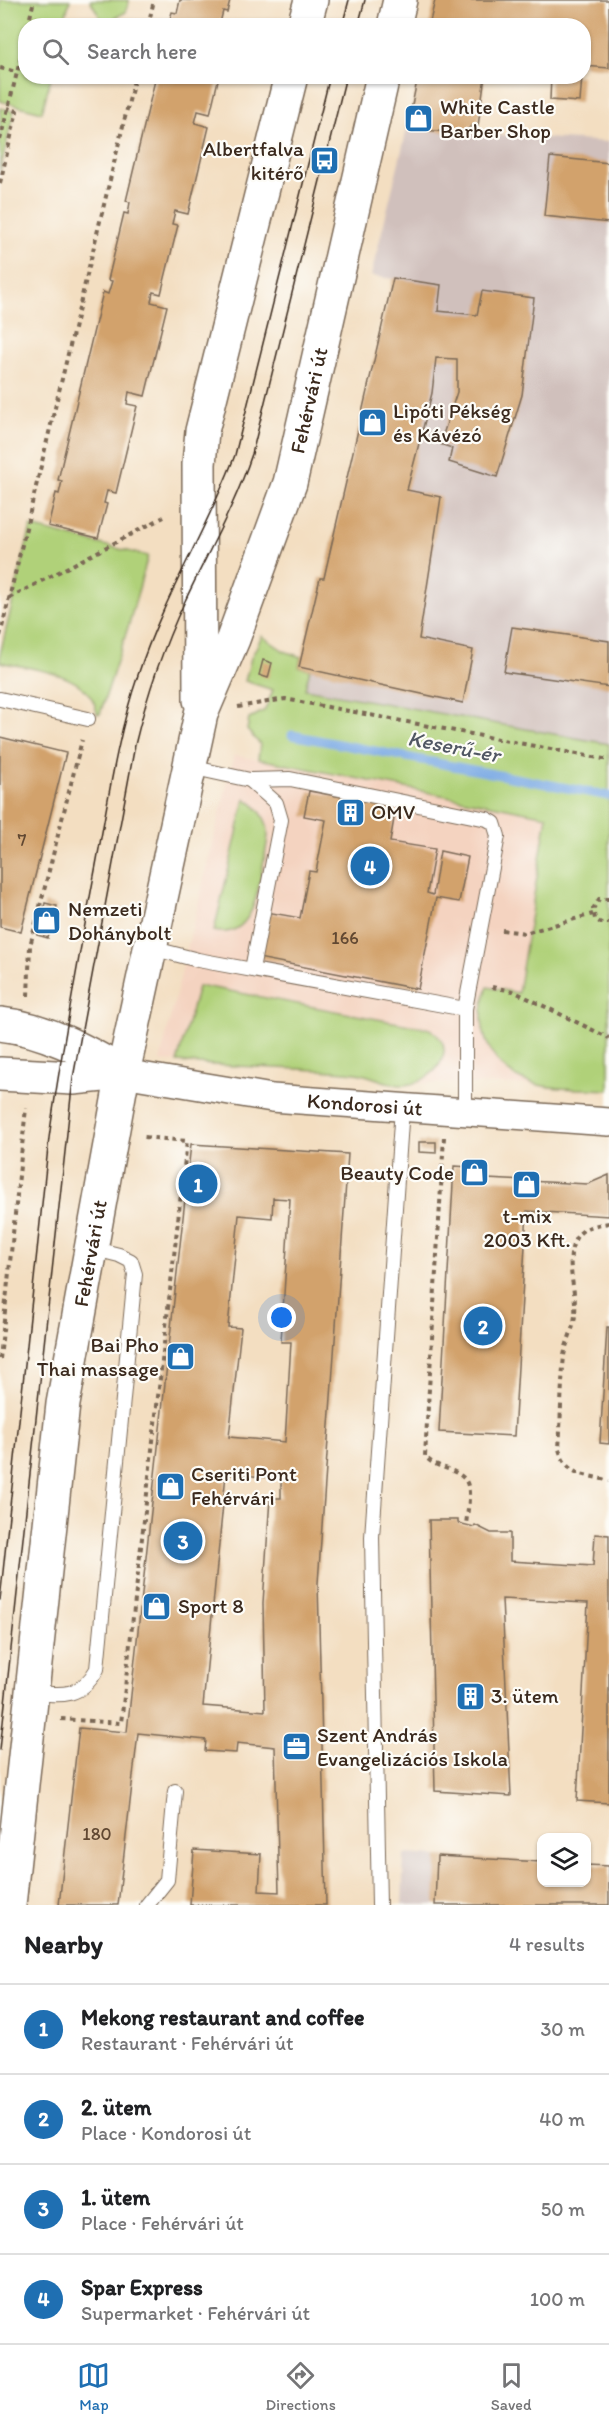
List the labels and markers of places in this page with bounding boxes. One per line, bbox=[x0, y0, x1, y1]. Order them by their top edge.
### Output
place label: White Castle Barber Shop bbox=[440, 94, 555, 143]
shop icon: White Castle Barber Shop bbox=[403, 103, 435, 135]
place label: Albertfalva kitérő bbox=[203, 136, 304, 185]
bus stop icon: Albertfalva kitérő bbox=[309, 145, 341, 177]
place label: Lipóti Pékség és Kávézó bbox=[393, 398, 511, 447]
shop icon: Lipóti Pékség és Kávézó bbox=[356, 407, 388, 439]
building icon: OMV bbox=[334, 796, 366, 828]
place label: OMV bbox=[371, 799, 416, 824]
pin: 4 bbox=[350, 844, 389, 888]
place label: Nemzeti Dohánybolt bbox=[68, 896, 172, 945]
shop icon: Nemzeti Dohánybolt bbox=[31, 905, 63, 937]
shop icon: Beauty Code bbox=[459, 1157, 491, 1189]
place label: Beauty Code bbox=[340, 1160, 454, 1185]
pin: 1 bbox=[178, 1162, 218, 1206]
shop icon: t-mix 2003 Kft. bbox=[511, 1169, 543, 1201]
place label: t-mix 2003 Kft. bbox=[483, 1203, 571, 1252]
pin: 2 bbox=[464, 1304, 502, 1348]
place label: Bai Pho Thai massage bbox=[37, 1332, 159, 1381]
shop icon: Bai Pho Thai massage bbox=[164, 1341, 196, 1373]
place label: Cseriti Pont Fehérvári bbox=[191, 1461, 297, 1510]
shop icon: Cseriti Pont Fehérvári bbox=[154, 1470, 186, 1502]
pin: 3 bbox=[164, 1518, 202, 1564]
shop icon: Sport 8 bbox=[141, 1590, 173, 1622]
place label: Sport 8 bbox=[178, 1593, 244, 1618]
building icon: 3. ütem bbox=[454, 1680, 486, 1712]
place label: 3. ütem bbox=[491, 1683, 559, 1708]
place label: Szent András Evangelizációs Iskola bbox=[317, 1722, 508, 1771]
office icon: Szent András Evangelizációs Iskola bbox=[280, 1731, 312, 1763]

